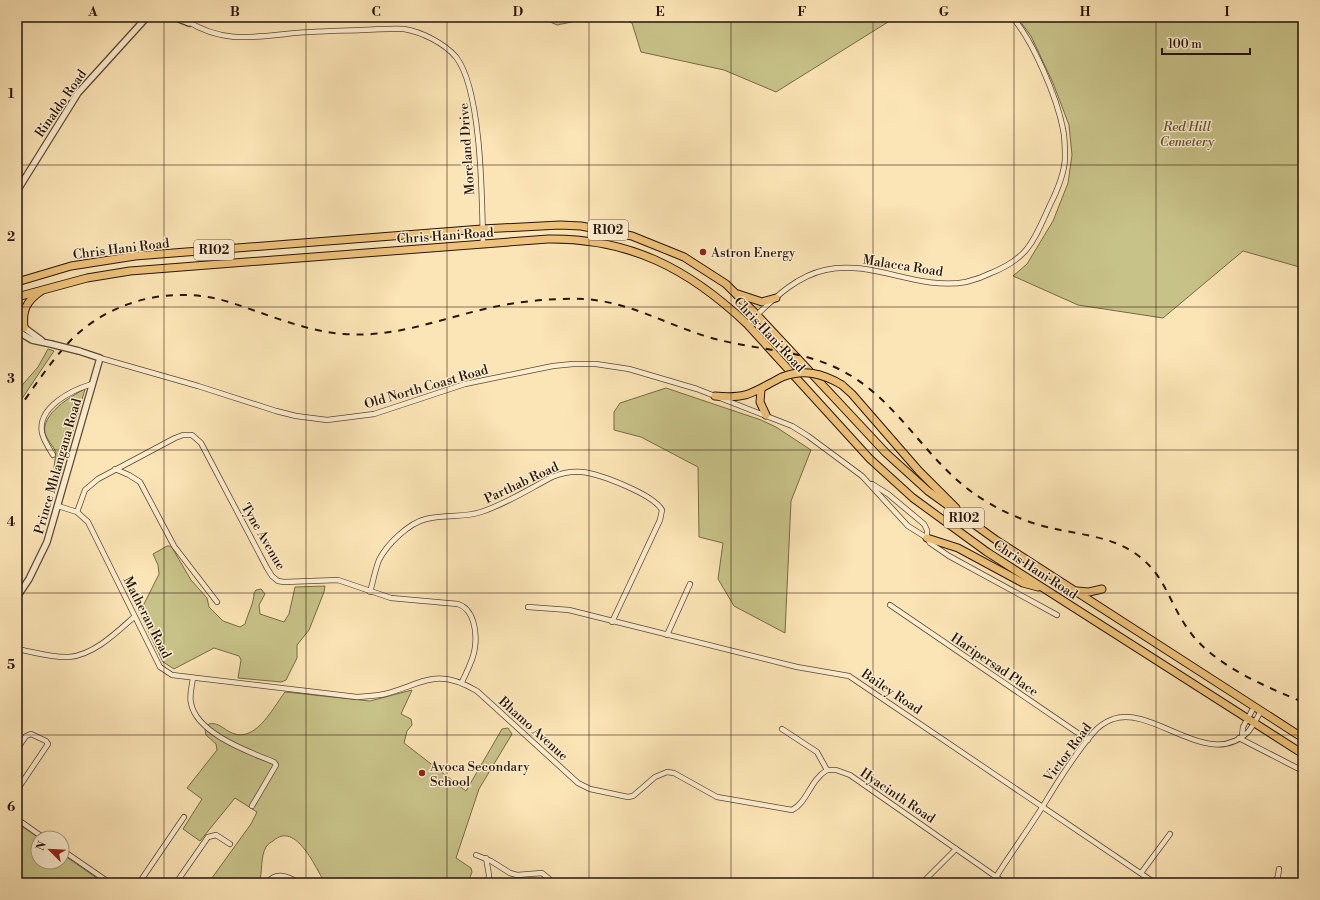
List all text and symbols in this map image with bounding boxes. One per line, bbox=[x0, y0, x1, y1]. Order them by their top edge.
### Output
text: A bbox=[87, 4, 98, 20]
text: B bbox=[230, 4, 240, 20]
text: C bbox=[371, 4, 381, 20]
text: D bbox=[513, 4, 523, 20]
text: E bbox=[655, 4, 665, 20]
text: F bbox=[797, 4, 807, 20]
text: G bbox=[939, 4, 950, 20]
text: H bbox=[1080, 4, 1091, 20]
text: I bbox=[1224, 4, 1230, 20]
scale bar bbox=[1162, 30, 1250, 56]
text: 100 m bbox=[1168, 37, 1202, 52]
street label: Rinaldo Road bbox=[32, 66, 90, 141]
text: 1 bbox=[8, 86, 15, 102]
street label: Moreland Drive bbox=[456, 102, 478, 195]
park label: Red Hill Cemetery bbox=[1160, 119, 1214, 150]
road number: R102 bbox=[588, 220, 628, 240]
street label: Chris Hani Road bbox=[396, 225, 495, 247]
text: 2 bbox=[7, 229, 15, 245]
street label: Chris Hani Road bbox=[72, 235, 171, 263]
road number: R102 bbox=[194, 240, 234, 260]
place label: Astron Energy bbox=[710, 245, 796, 261]
marker: Astron Energy bbox=[698, 247, 708, 257]
street label: Malacca Road bbox=[862, 252, 945, 280]
street label: Chris Hani Road bbox=[730, 294, 809, 376]
street label: Old North Coast Road bbox=[362, 361, 491, 412]
text: 3 bbox=[7, 371, 15, 387]
street label: Prince Mhlangana Road bbox=[31, 396, 85, 536]
street label: Parthab Road bbox=[482, 458, 562, 507]
street label: Tyne Avenue bbox=[238, 500, 289, 573]
road number: R102 bbox=[944, 508, 984, 528]
text: 4 bbox=[7, 514, 16, 530]
street label: Chris Hani Road bbox=[990, 537, 1081, 603]
street label: Matheran Road bbox=[120, 574, 175, 662]
street label: Haripersad Place bbox=[948, 630, 1041, 700]
text: 5 bbox=[7, 657, 15, 673]
street label: Bailey Road bbox=[857, 665, 925, 718]
street label: Bhamo Avenue bbox=[495, 693, 572, 764]
street label: Victor Road bbox=[1040, 720, 1096, 786]
place label: Avoca Secondary School bbox=[429, 759, 530, 790]
street label: Hyacinth Road bbox=[857, 765, 938, 827]
marker: Avoca Secondary School bbox=[417, 768, 427, 778]
text: 6 bbox=[7, 799, 15, 815]
north arrow bbox=[30, 830, 70, 870]
text: N bbox=[34, 839, 50, 853]

